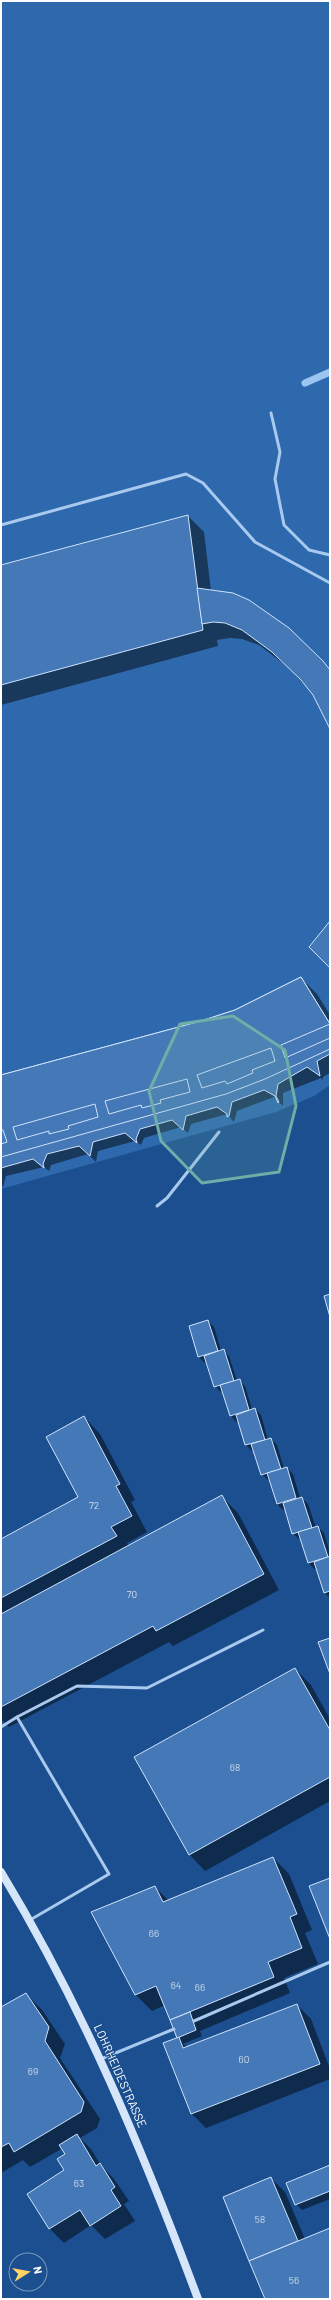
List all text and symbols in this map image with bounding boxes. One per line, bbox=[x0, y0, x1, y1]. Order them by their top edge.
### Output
house number: 72 bbox=[89, 1499, 99, 1511]
house number: 70 bbox=[127, 1588, 137, 1600]
house number: 68 bbox=[230, 1761, 240, 1773]
house number: 66 bbox=[149, 1927, 159, 1939]
house number: 64 bbox=[171, 1979, 181, 1991]
house number: 66 bbox=[195, 1981, 205, 1993]
street label: LOHRHEIDESTRASSE bbox=[92, 2022, 150, 2130]
house number: 60 bbox=[239, 2053, 249, 2065]
house number: 69 bbox=[28, 2065, 38, 2077]
house number: 63 bbox=[74, 2177, 84, 2189]
house number: 58 bbox=[255, 2213, 265, 2225]
north arrow bbox=[8, 2252, 48, 2292]
text: N bbox=[31, 2265, 45, 2275]
house number: 56 bbox=[289, 2274, 299, 2286]

